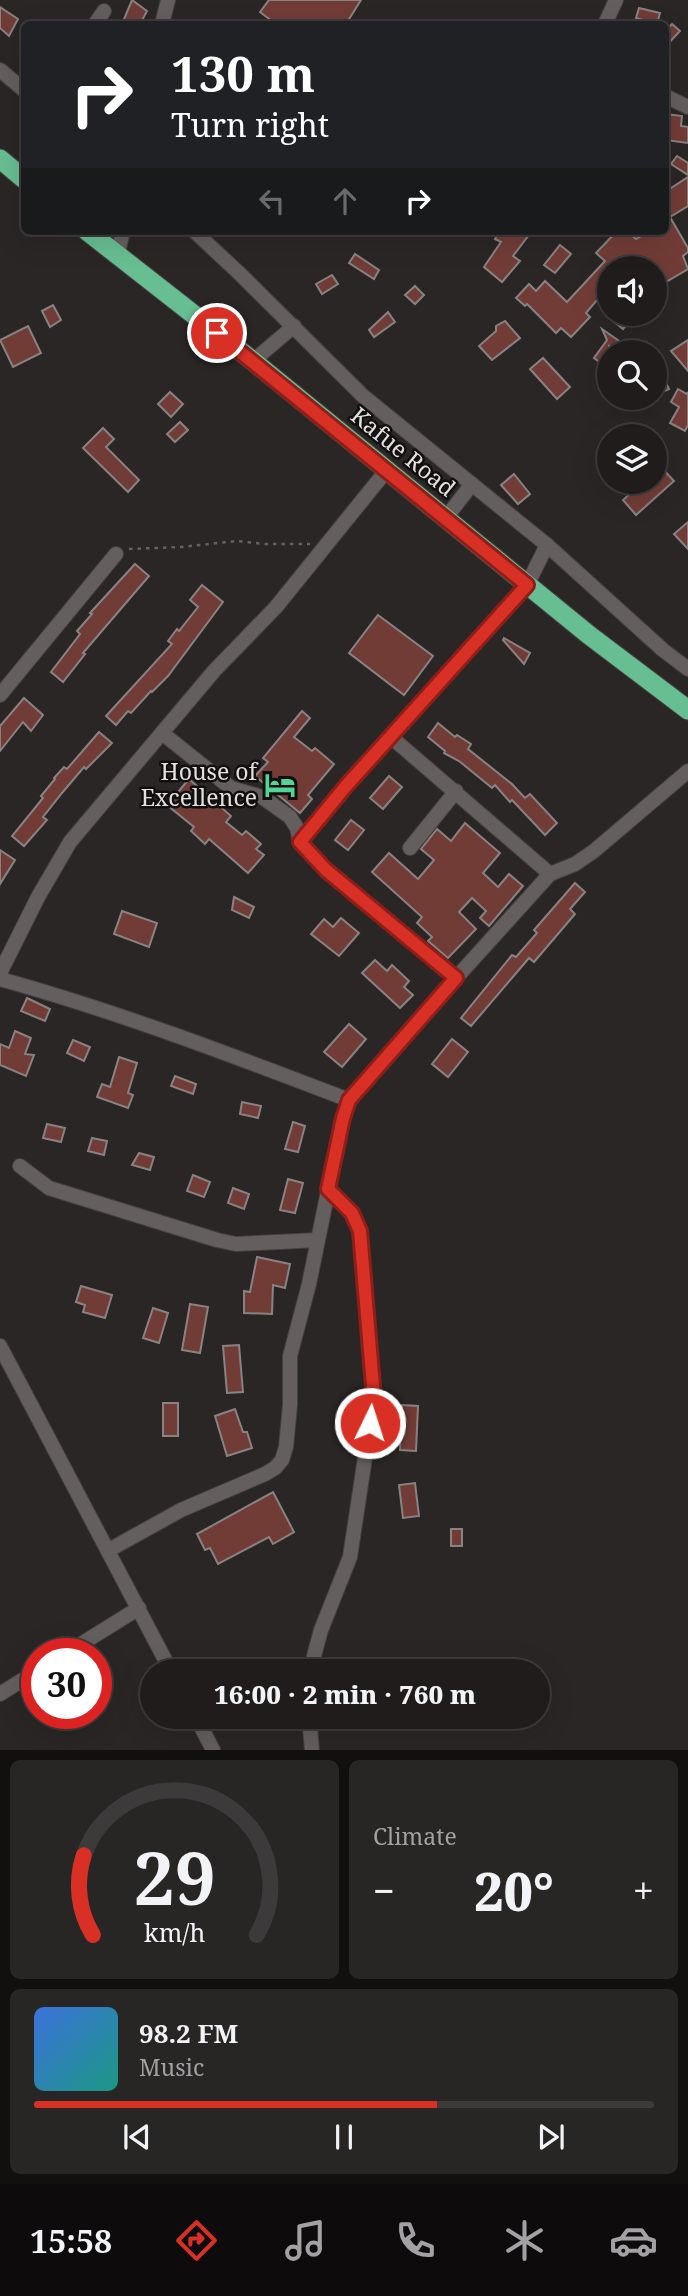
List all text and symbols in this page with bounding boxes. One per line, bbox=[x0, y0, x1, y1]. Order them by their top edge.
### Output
text: 130 m bbox=[171, 40, 315, 106]
icon: right bbox=[56, 49, 147, 140]
text: Turn right bbox=[171, 103, 329, 146]
icon: left bbox=[253, 182, 291, 220]
icon: ahead bbox=[326, 182, 364, 220]
icon: right bbox=[399, 182, 437, 220]
map controls bbox=[597, 256, 667, 494]
button: sound bbox=[597, 256, 667, 326]
pin bbox=[187, 303, 247, 363]
icon: arrive bbox=[198, 314, 236, 352]
button: search bbox=[597, 340, 667, 410]
street label: Kafue Road bbox=[345, 399, 463, 503]
button: layers bbox=[597, 424, 667, 494]
place label: House of Excellence bbox=[141, 755, 260, 813]
hotel icon: House of Excellence bbox=[263, 768, 297, 802]
position arrow bbox=[333, 1386, 407, 1460]
speed limit sign: 30 bbox=[21, 1638, 112, 1729]
text: 16:00 · 2 min · 760 m bbox=[214, 1676, 476, 1712]
text: Climate bbox=[373, 1820, 457, 1852]
text: 29 bbox=[133, 1828, 216, 1927]
text: 20° bbox=[474, 1855, 554, 1926]
text: − bbox=[373, 1864, 395, 1916]
text: + bbox=[633, 1864, 654, 1916]
text: km/h bbox=[144, 1915, 205, 1949]
text: 98.2 FM bbox=[139, 2015, 238, 2051]
text: Music bbox=[139, 2051, 204, 2083]
icon: previous bbox=[118, 2118, 156, 2156]
icon: pause bbox=[325, 2118, 363, 2156]
icon: next bbox=[532, 2118, 570, 2156]
icon: directions bbox=[172, 2216, 221, 2265]
icon: music bbox=[281, 2216, 330, 2265]
icon: phone bbox=[391, 2216, 440, 2265]
icon: climate bbox=[500, 2216, 549, 2265]
icon: car bbox=[609, 2216, 658, 2265]
text: 15:58 bbox=[30, 2219, 112, 2262]

